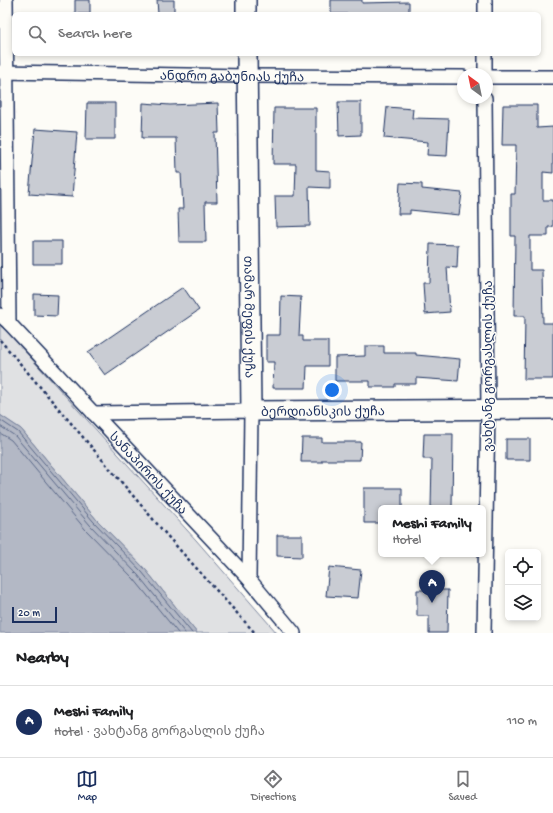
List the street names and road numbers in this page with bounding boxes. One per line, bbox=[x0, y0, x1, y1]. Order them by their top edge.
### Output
street label: ანდრო გაბუნიას ქუჩა bbox=[160, 70, 304, 86]
street label: თამარ მეფის ქუჩა bbox=[239, 256, 256, 378]
street label: ვახტანგ გორგასლის ქუჩა bbox=[482, 280, 497, 452]
street label: ბერდიანსკის ქუჩა bbox=[261, 405, 385, 421]
street label: სანაპიროს ქუჩა bbox=[105, 430, 190, 518]

